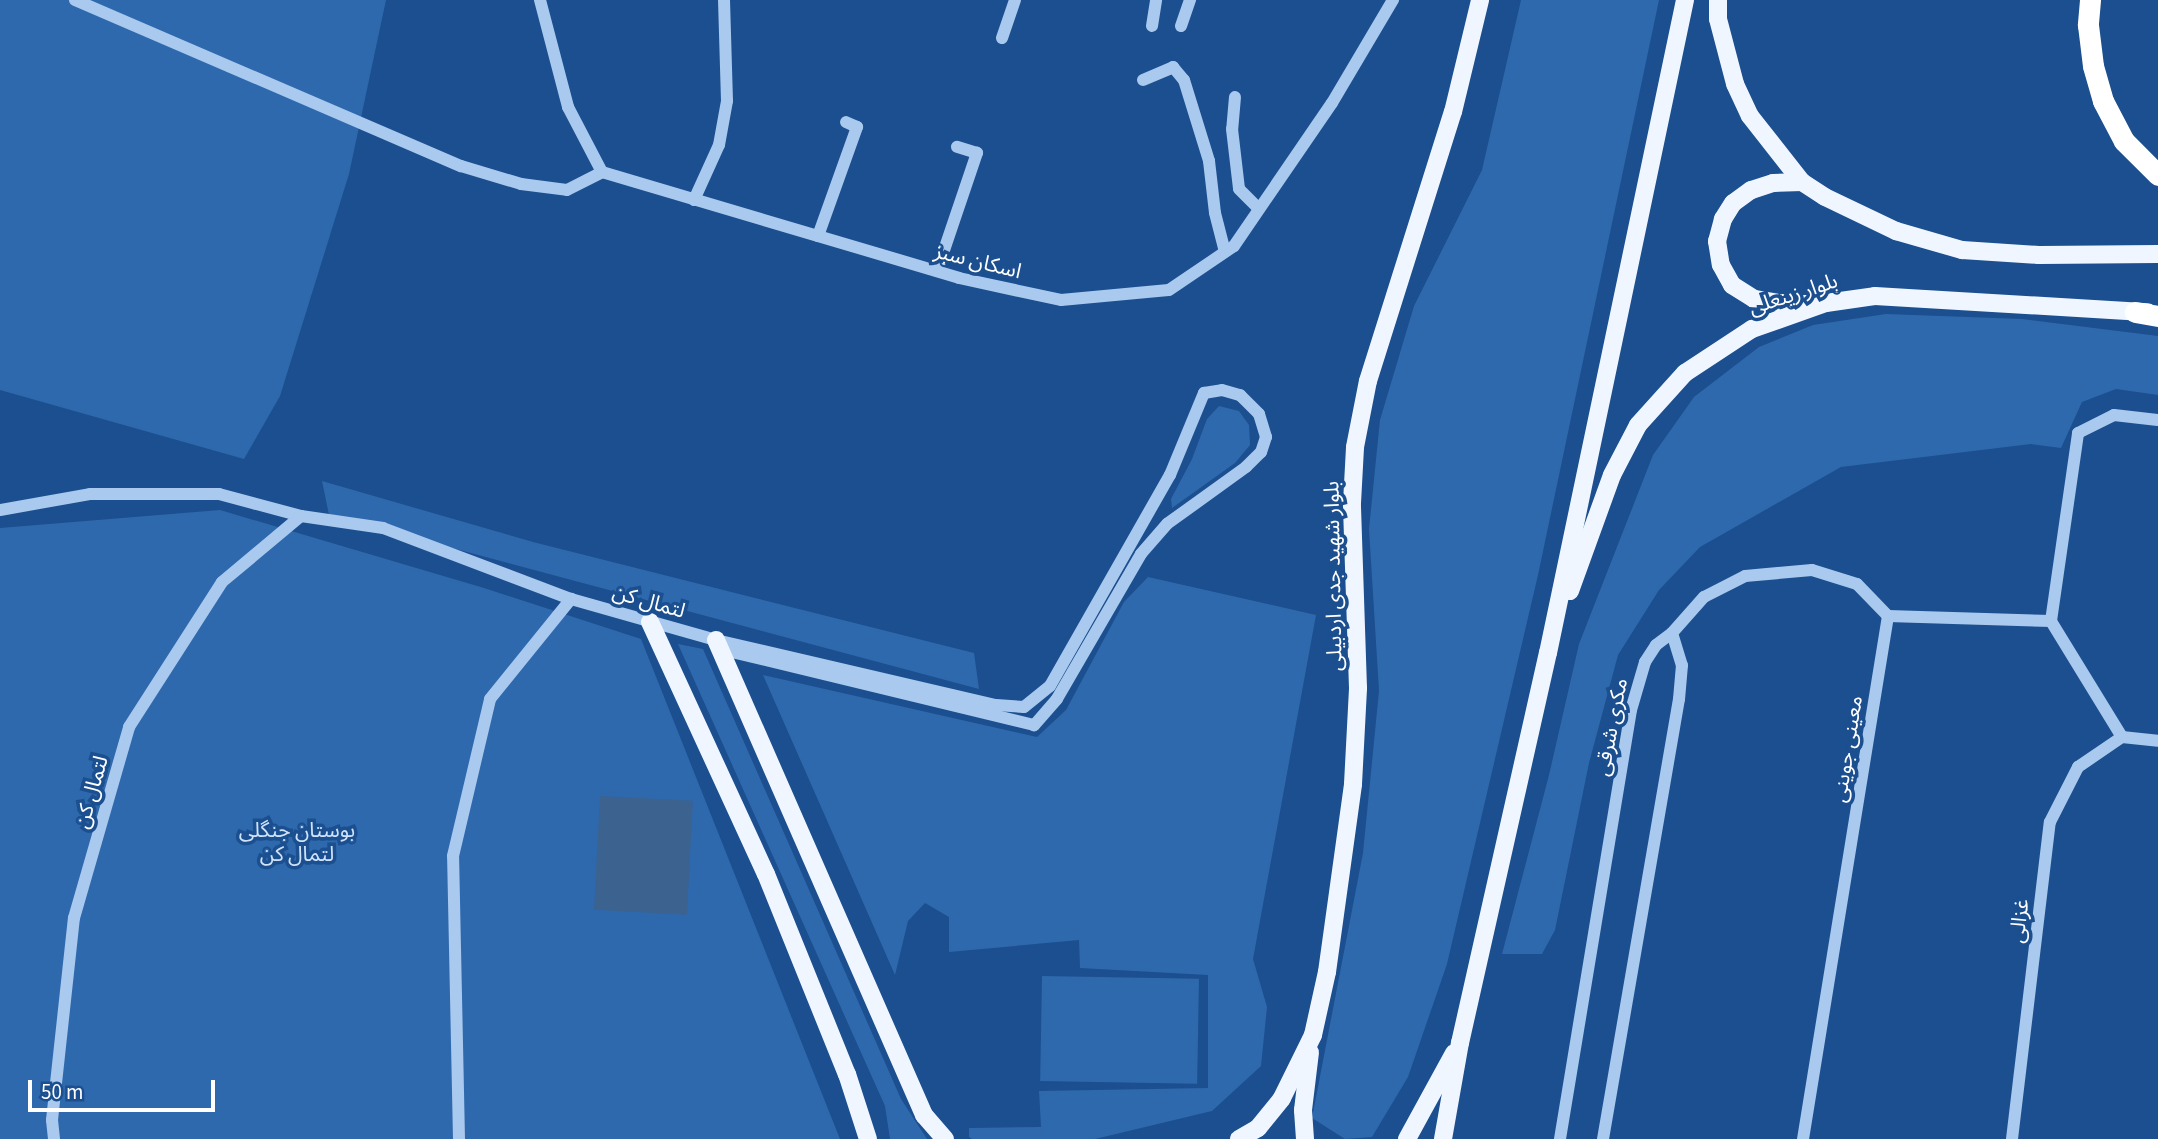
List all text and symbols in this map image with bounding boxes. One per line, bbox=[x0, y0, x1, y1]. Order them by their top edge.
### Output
street label: اسکان سبز bbox=[932, 238, 1024, 284]
street label: بلوار زینعلی bbox=[1745, 268, 1841, 320]
street label: بلوار شهید جدی اردبیلی bbox=[1319, 481, 1347, 671]
street label: لتمال کن bbox=[610, 579, 688, 623]
street label: مکری شرقی bbox=[1589, 676, 1633, 778]
street label: معینی جوینی bbox=[1826, 694, 1868, 804]
street label: لتمال کن bbox=[69, 753, 113, 831]
park label: بوستان جنگلی لتمال کن bbox=[239, 817, 355, 867]
street label: غزالی bbox=[2004, 897, 2034, 945]
scale bar bbox=[32, 1066, 219, 1110]
text: 50 m bbox=[41, 1077, 83, 1107]

